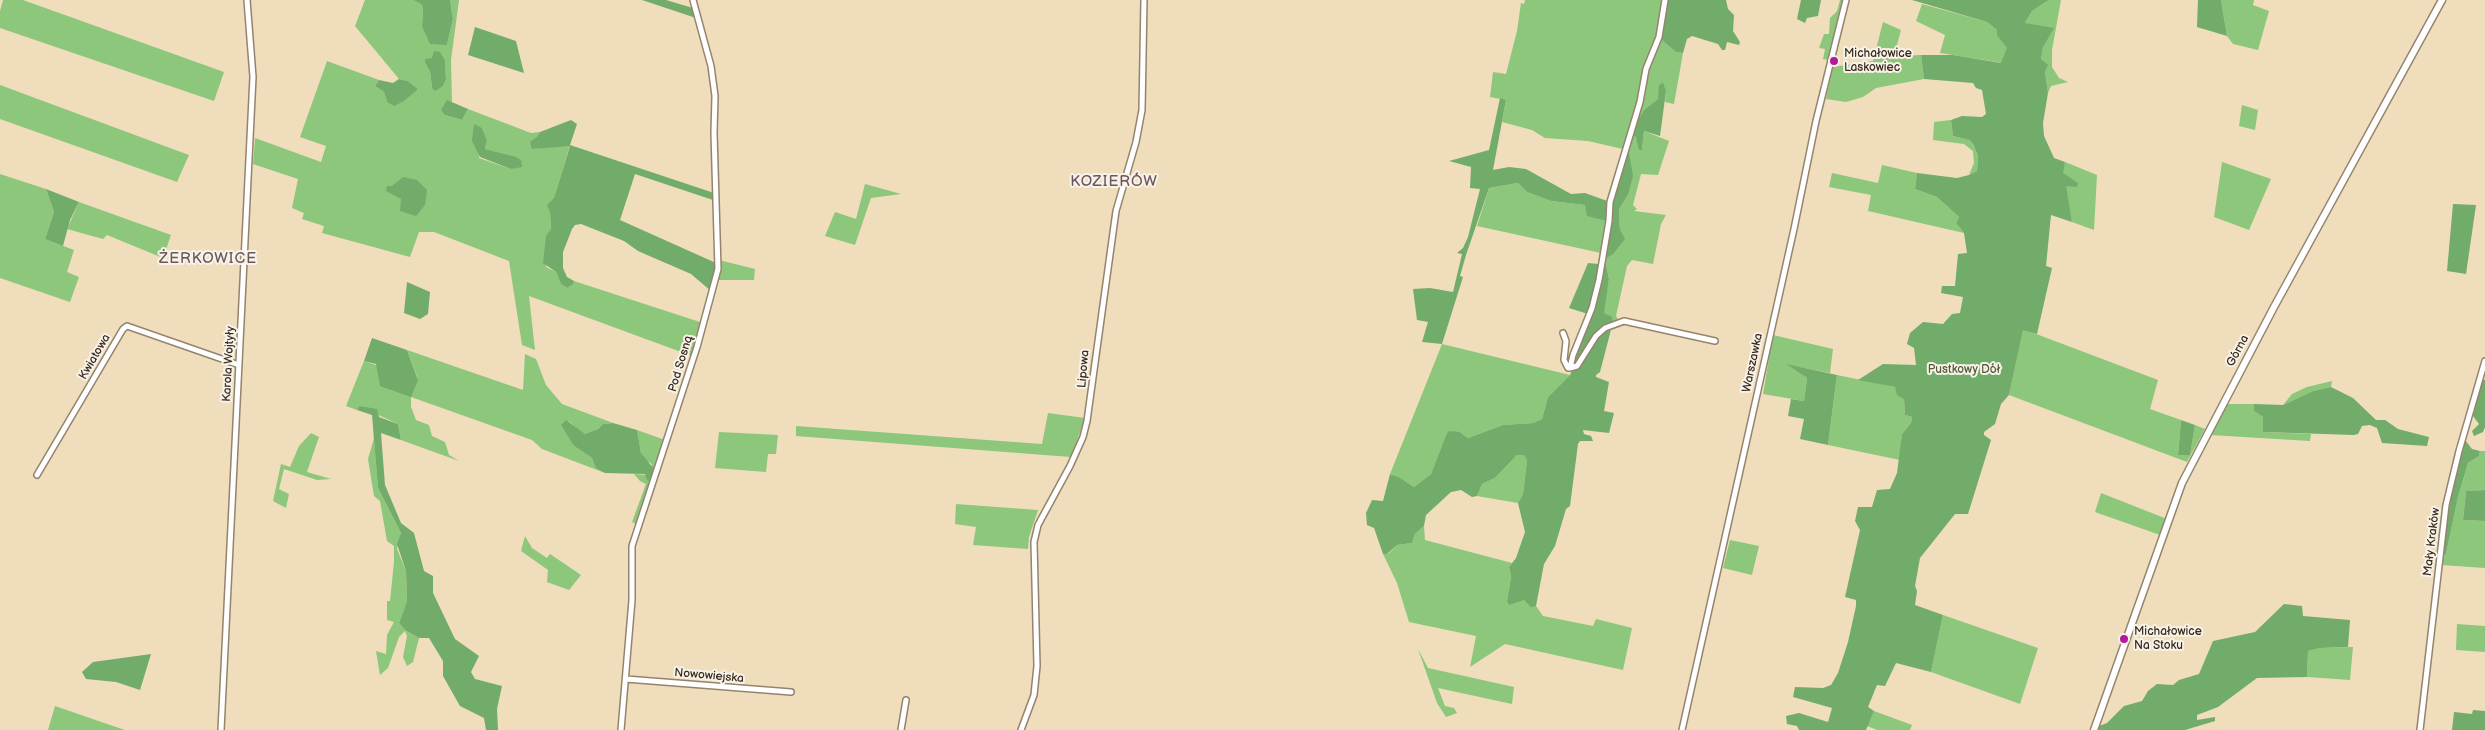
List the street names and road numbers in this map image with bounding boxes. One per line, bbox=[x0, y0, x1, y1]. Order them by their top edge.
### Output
street label: Karola Wojtyły bbox=[220, 326, 238, 402]
street label: Kwiatowa bbox=[76, 332, 114, 382]
street label: Warszawka bbox=[1740, 332, 1766, 394]
street label: Górna bbox=[2224, 333, 2252, 369]
street label: Pod Sosną bbox=[666, 334, 696, 394]
street label: Lipowa bbox=[1075, 349, 1093, 389]
street label: Mały Kraków bbox=[2421, 507, 2443, 577]
street label: Nowowiejska bbox=[674, 666, 744, 686]

